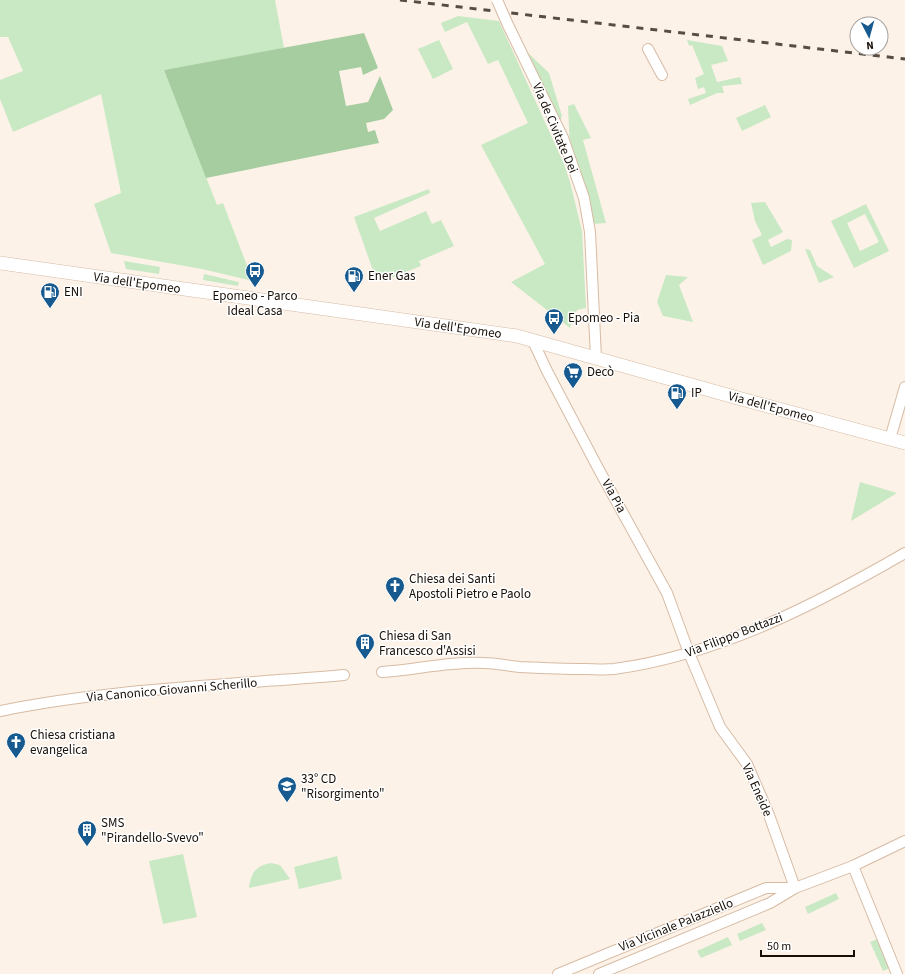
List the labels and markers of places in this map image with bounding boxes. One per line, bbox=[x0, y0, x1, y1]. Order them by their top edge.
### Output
bus stop icon: Epomeo - Parco Ideal Casa bbox=[244, 260, 266, 288]
fuel station icon: Ener Gas bbox=[343, 265, 365, 293]
place label: Ener Gas bbox=[368, 267, 416, 285]
fuel station icon: ENI bbox=[39, 281, 61, 309]
place label: ENI bbox=[64, 283, 83, 301]
place label: Epomeo - Parco Ideal Casa bbox=[212, 287, 298, 320]
bus stop icon: Epomeo - Pia bbox=[543, 307, 565, 335]
place label: Epomeo - Pia bbox=[568, 309, 640, 327]
supermarket icon: Decò bbox=[562, 361, 584, 389]
place label: Decò bbox=[587, 363, 614, 381]
fuel station icon: IP bbox=[666, 382, 688, 410]
place label: IP bbox=[691, 384, 702, 402]
place label: Chiesa dei Santi Apostoli Pietro e Paolo bbox=[409, 570, 531, 603]
church icon: Chiesa dei Santi Apostoli Pietro e Paolo bbox=[384, 575, 406, 603]
place label: Chiesa di San Francesco d'Assisi bbox=[379, 627, 476, 660]
building icon: Chiesa di San Francesco d'Assisi bbox=[354, 632, 376, 660]
place label: Chiesa cristiana evangelica bbox=[30, 726, 115, 759]
church icon: Chiesa cristiana evangelica bbox=[5, 731, 27, 759]
place label: 33° CD "Risorgimento" bbox=[301, 770, 385, 803]
school or university icon: 33° CD "Risorgimento" bbox=[276, 775, 298, 803]
place label: SMS "Pirandello-Svevo" bbox=[101, 814, 204, 847]
building icon: SMS "Pirandello-Svevo" bbox=[76, 819, 98, 847]

